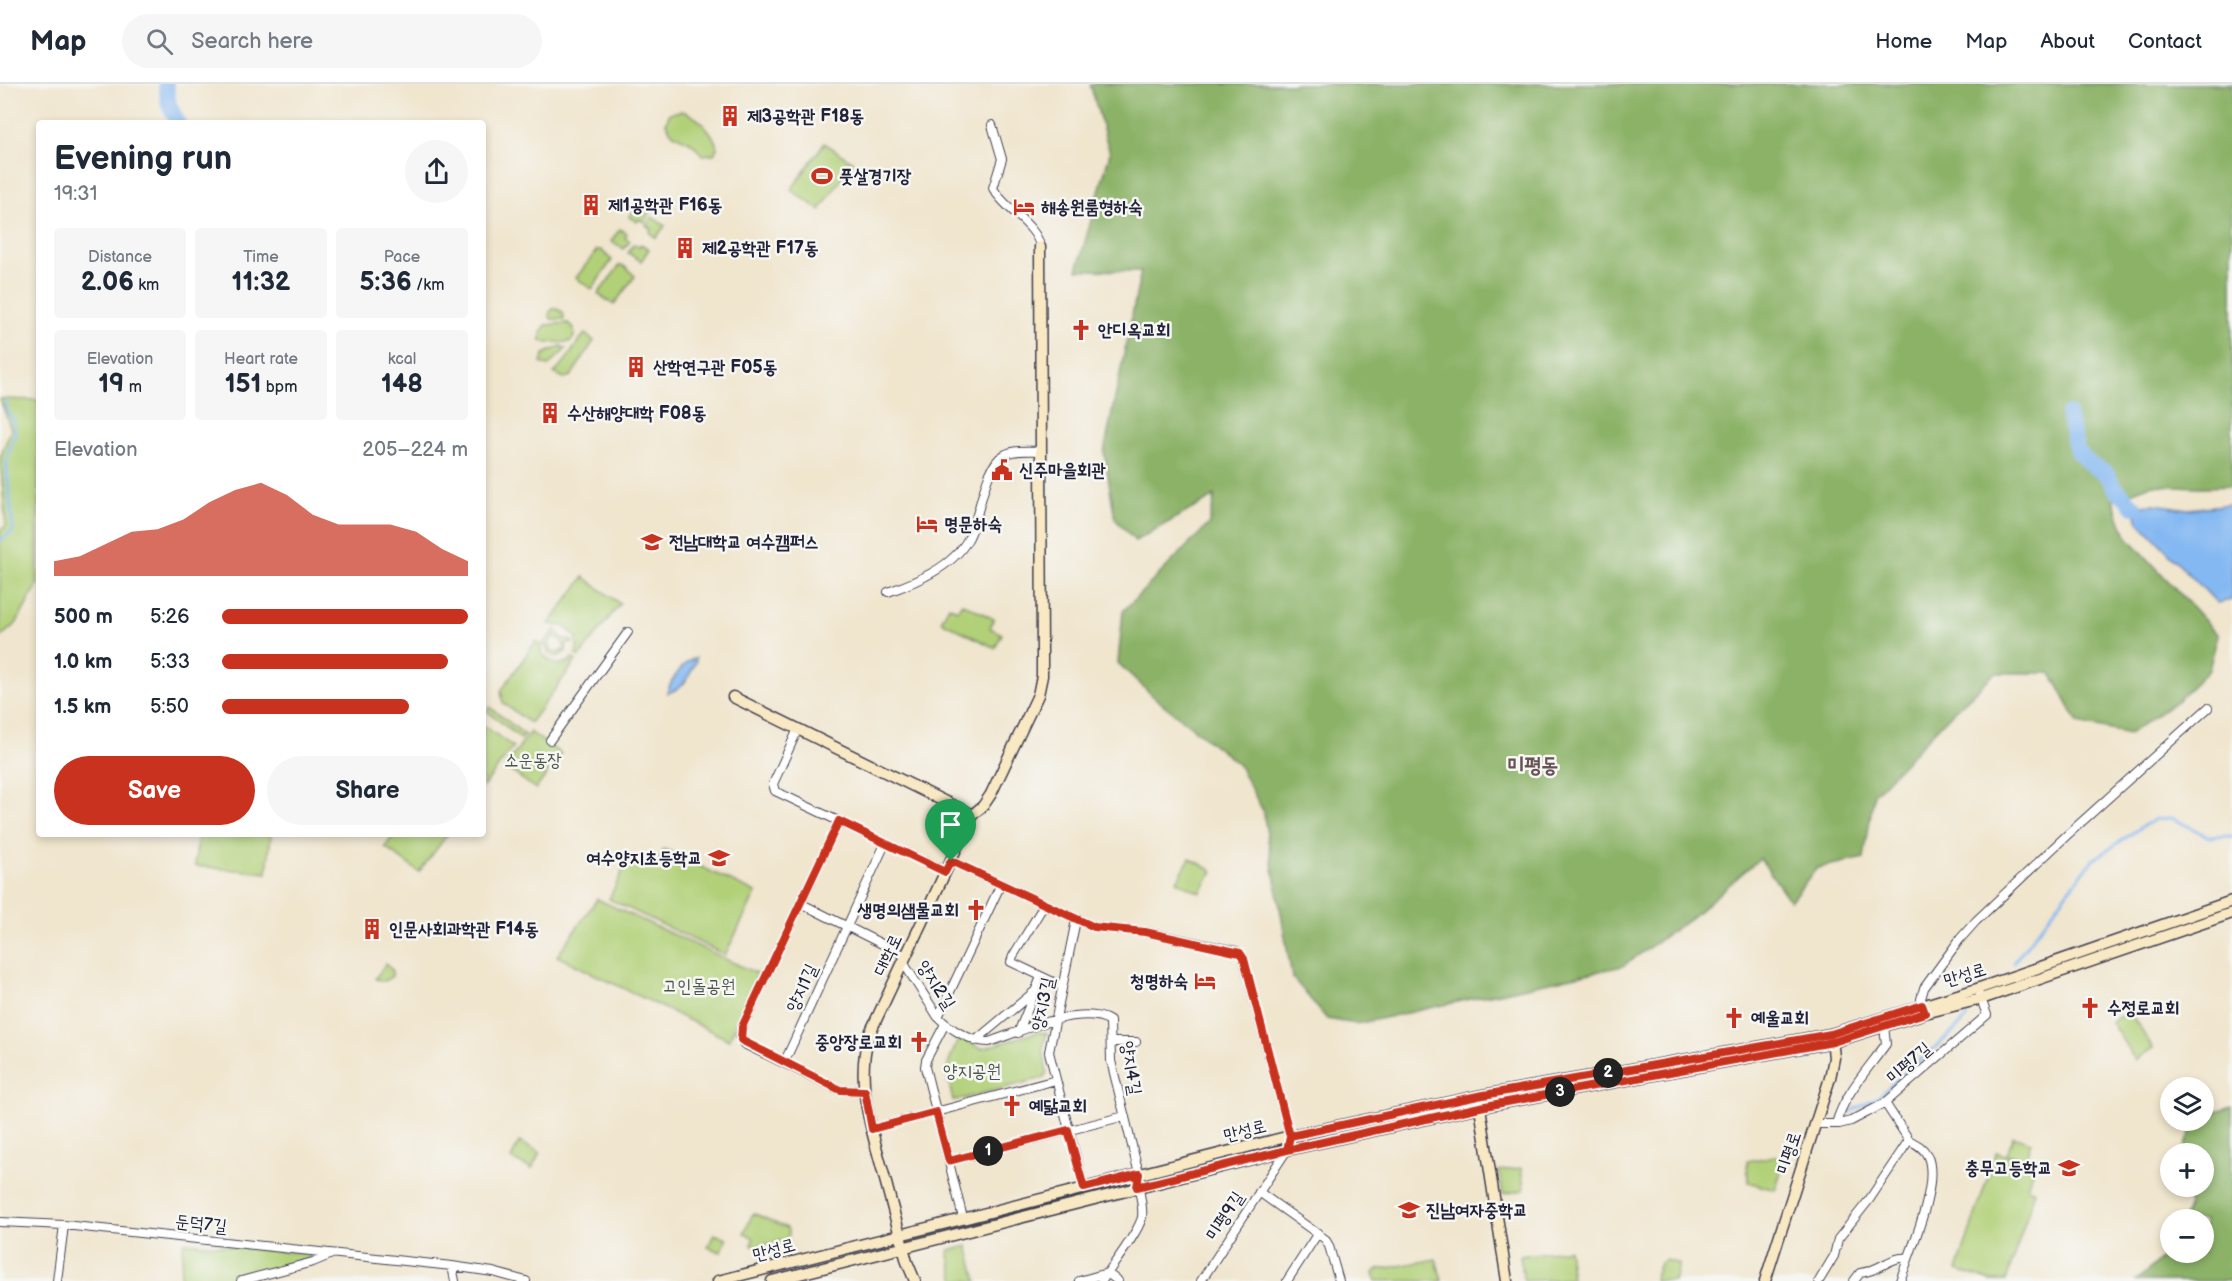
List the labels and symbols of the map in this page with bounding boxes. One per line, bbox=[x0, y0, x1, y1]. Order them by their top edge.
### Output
building icon: 제3공학관 F18동 bbox=[718, 104, 742, 128]
place label: 제3공학관 F18동 bbox=[747, 106, 864, 127]
sports icon: 풋살경기장 bbox=[810, 164, 834, 188]
place label: 풋살경기장 bbox=[839, 166, 912, 187]
building icon: 제1공학관 F16동 bbox=[579, 193, 603, 217]
place label: 제1공학관 F16동 bbox=[608, 195, 722, 216]
hotel icon: 해송원룸형하숙 bbox=[1012, 195, 1036, 219]
place label: 해송원룸형하숙 bbox=[1041, 197, 1142, 218]
building icon: 제2공학관 F17동 bbox=[673, 236, 697, 260]
place label: 제2공학관 F17동 bbox=[702, 238, 818, 259]
church icon: 안디옥교회 bbox=[1069, 318, 1093, 342]
place label: 안디옥교회 bbox=[1098, 320, 1170, 341]
building icon: 산학연구관 F05동 bbox=[624, 355, 648, 379]
place label: 산학연구관 F05동 bbox=[653, 357, 777, 378]
building icon: 수산해양대학 F08동 bbox=[538, 401, 562, 425]
place label: 수산해양대학 F08동 bbox=[567, 403, 706, 424]
public building icon: 신주마을회관 bbox=[990, 458, 1014, 482]
place label: 신주마을회관 bbox=[1019, 460, 1106, 481]
hotel icon: 명문하숙 bbox=[915, 512, 939, 536]
place label: 명문하숙 bbox=[944, 514, 1002, 535]
school or university icon: 전남대학교 여수캠퍼스 bbox=[640, 530, 664, 554]
place label: 전남대학교 여수캠퍼스 bbox=[669, 532, 819, 553]
park label: 소운동장 bbox=[504, 750, 562, 771]
district label: 미평동 bbox=[1508, 753, 1558, 778]
pin bbox=[925, 799, 976, 861]
school or university icon: 여수양지초등학교 bbox=[707, 846, 731, 870]
place label: 여수양지초등학교 bbox=[586, 848, 702, 869]
church icon: 생명의샘물교회 bbox=[964, 898, 988, 922]
place label: 생명의샘물교회 bbox=[857, 900, 959, 921]
building icon: 인문사회과학관 F14동 bbox=[360, 917, 384, 941]
place label: 인문사회과학관 F14동 bbox=[389, 919, 539, 940]
street label: 대학로 bbox=[869, 931, 907, 979]
street label: 양지2길 bbox=[912, 957, 960, 1014]
street label: 만성로 bbox=[1941, 959, 1989, 991]
street label: 양지1길 bbox=[782, 960, 822, 1015]
hotel icon: 청명하숙 bbox=[1193, 969, 1217, 993]
place label: 청명하숙 bbox=[1130, 971, 1188, 992]
street label: 양지3길 bbox=[1027, 975, 1059, 1033]
park label: 고인돌공원 bbox=[663, 976, 735, 997]
church icon: 수정로교회 bbox=[2078, 996, 2102, 1020]
place label: 수정로교회 bbox=[2107, 998, 2179, 1019]
church icon: 예울교회 bbox=[1722, 1006, 1746, 1030]
place label: 예울교회 bbox=[1751, 1008, 1809, 1029]
church icon: 중앙장로교회 bbox=[907, 1030, 931, 1054]
place label: 중앙장로교회 bbox=[815, 1032, 902, 1053]
street label: 미평7길 bbox=[1882, 1038, 1936, 1088]
street label: 양지4길 bbox=[1116, 1039, 1146, 1097]
pin: 2 bbox=[1593, 1058, 1623, 1088]
park label: 양지공원 bbox=[943, 1061, 1001, 1082]
pin: 3 bbox=[1545, 1077, 1575, 1107]
church icon: 예닮교회 bbox=[1000, 1094, 1024, 1118]
place label: 예닮교회 bbox=[1029, 1096, 1087, 1117]
street label: 만성로 bbox=[1221, 1116, 1269, 1146]
street label: 미평로 bbox=[1772, 1129, 1806, 1177]
pin: 1 bbox=[973, 1136, 1003, 1166]
school or university icon: 충무고등학교 bbox=[2057, 1156, 2081, 1180]
place label: 충무고등학교 bbox=[1965, 1158, 2052, 1179]
street label: 미평9길 bbox=[1202, 1187, 1249, 1244]
school or university icon: 진남여자중학교 bbox=[1397, 1198, 1421, 1222]
place label: 진남여자중학교 bbox=[1426, 1200, 1527, 1221]
street label: 둔덕7길 bbox=[174, 1211, 229, 1237]
street label: 만성로 bbox=[750, 1234, 798, 1266]

